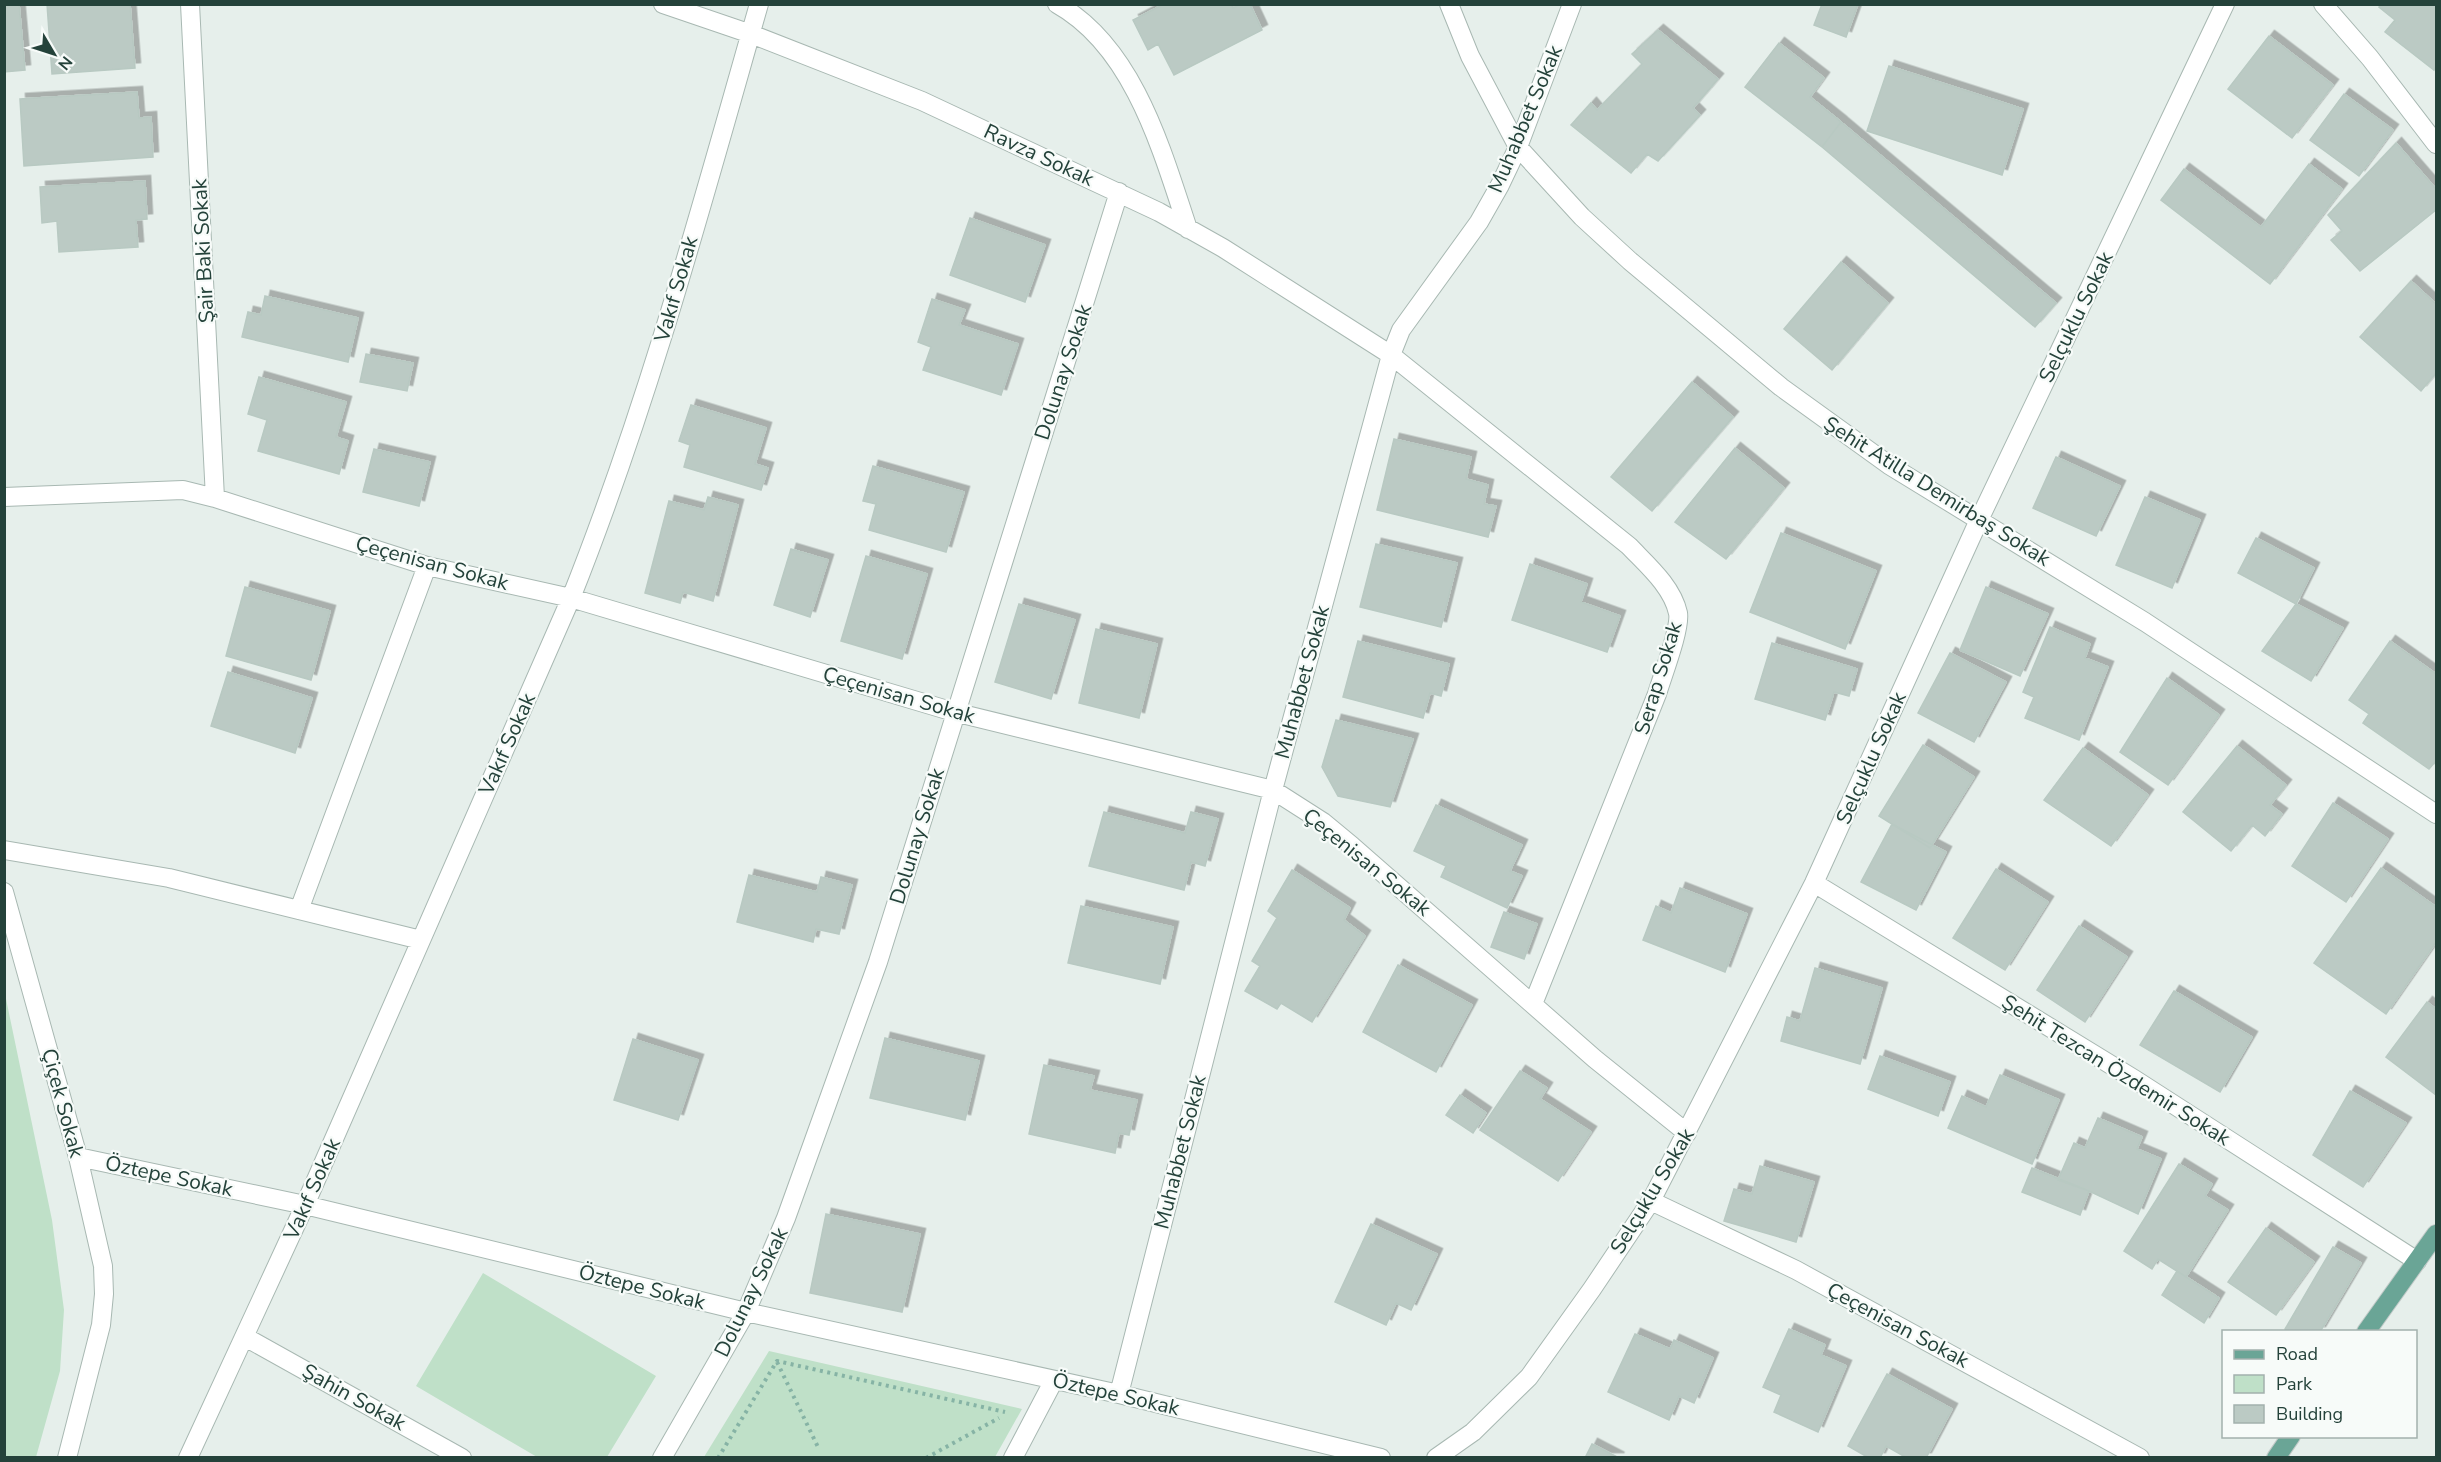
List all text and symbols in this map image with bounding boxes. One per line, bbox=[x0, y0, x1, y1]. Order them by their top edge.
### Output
north arrow bbox=[24, 24, 84, 84]
street label: Muhabbet Sokak bbox=[1481, 40, 1569, 197]
text: N bbox=[53, 51, 77, 74]
street label: Ravza Sokak bbox=[979, 117, 1099, 193]
street label: Şair Baki Sokak bbox=[185, 178, 221, 324]
street label: Vakıf Sokak bbox=[647, 232, 705, 346]
street label: Selçuklu Sokak bbox=[2032, 247, 2120, 387]
street label: Dolunay Sokak bbox=[1028, 300, 1098, 443]
street label: Şehit Atilla Demirbaş Sokak bbox=[1818, 410, 2056, 573]
street label: Çeçenisan Sokak bbox=[352, 529, 512, 597]
street label: Muhabbet Sokak bbox=[1268, 602, 1336, 762]
street label: Serap Sokak bbox=[1628, 618, 1689, 738]
street label: Çeçenisan Sokak bbox=[820, 660, 979, 730]
street label: Selçuklu Sokak bbox=[1829, 687, 1913, 829]
street label: Vakıf Sokak bbox=[472, 688, 542, 800]
street label: Dolunay Sokak bbox=[883, 764, 951, 908]
street label: Çeçenisan Sokak bbox=[1297, 802, 1437, 923]
street label: Şehit Tezcan Özdemir Sokak bbox=[1996, 988, 2236, 1152]
street label: Çiçek Sokak bbox=[35, 1045, 91, 1161]
street label: Muhabbet Sokak bbox=[1147, 1072, 1213, 1232]
street label: Selçuklu Sokak bbox=[1603, 1122, 1701, 1259]
street label: Vakıf Sokak bbox=[277, 1133, 347, 1245]
street label: Öztepe Sokak bbox=[103, 1149, 236, 1203]
street label: Dolunay Sokak bbox=[708, 1222, 795, 1362]
street label: Öztepe Sokak bbox=[576, 1258, 709, 1316]
street label: Çeçenisan Sokak bbox=[1822, 1276, 1974, 1375]
legend bbox=[2222, 1330, 2417, 1438]
text: Road bbox=[2276, 1342, 2318, 1366]
street label: Şahin Sokak bbox=[297, 1357, 411, 1437]
street label: Öztepe Sokak bbox=[1050, 1366, 1183, 1422]
text: Park bbox=[2276, 1372, 2313, 1396]
text: Building bbox=[2276, 1402, 2343, 1426]

